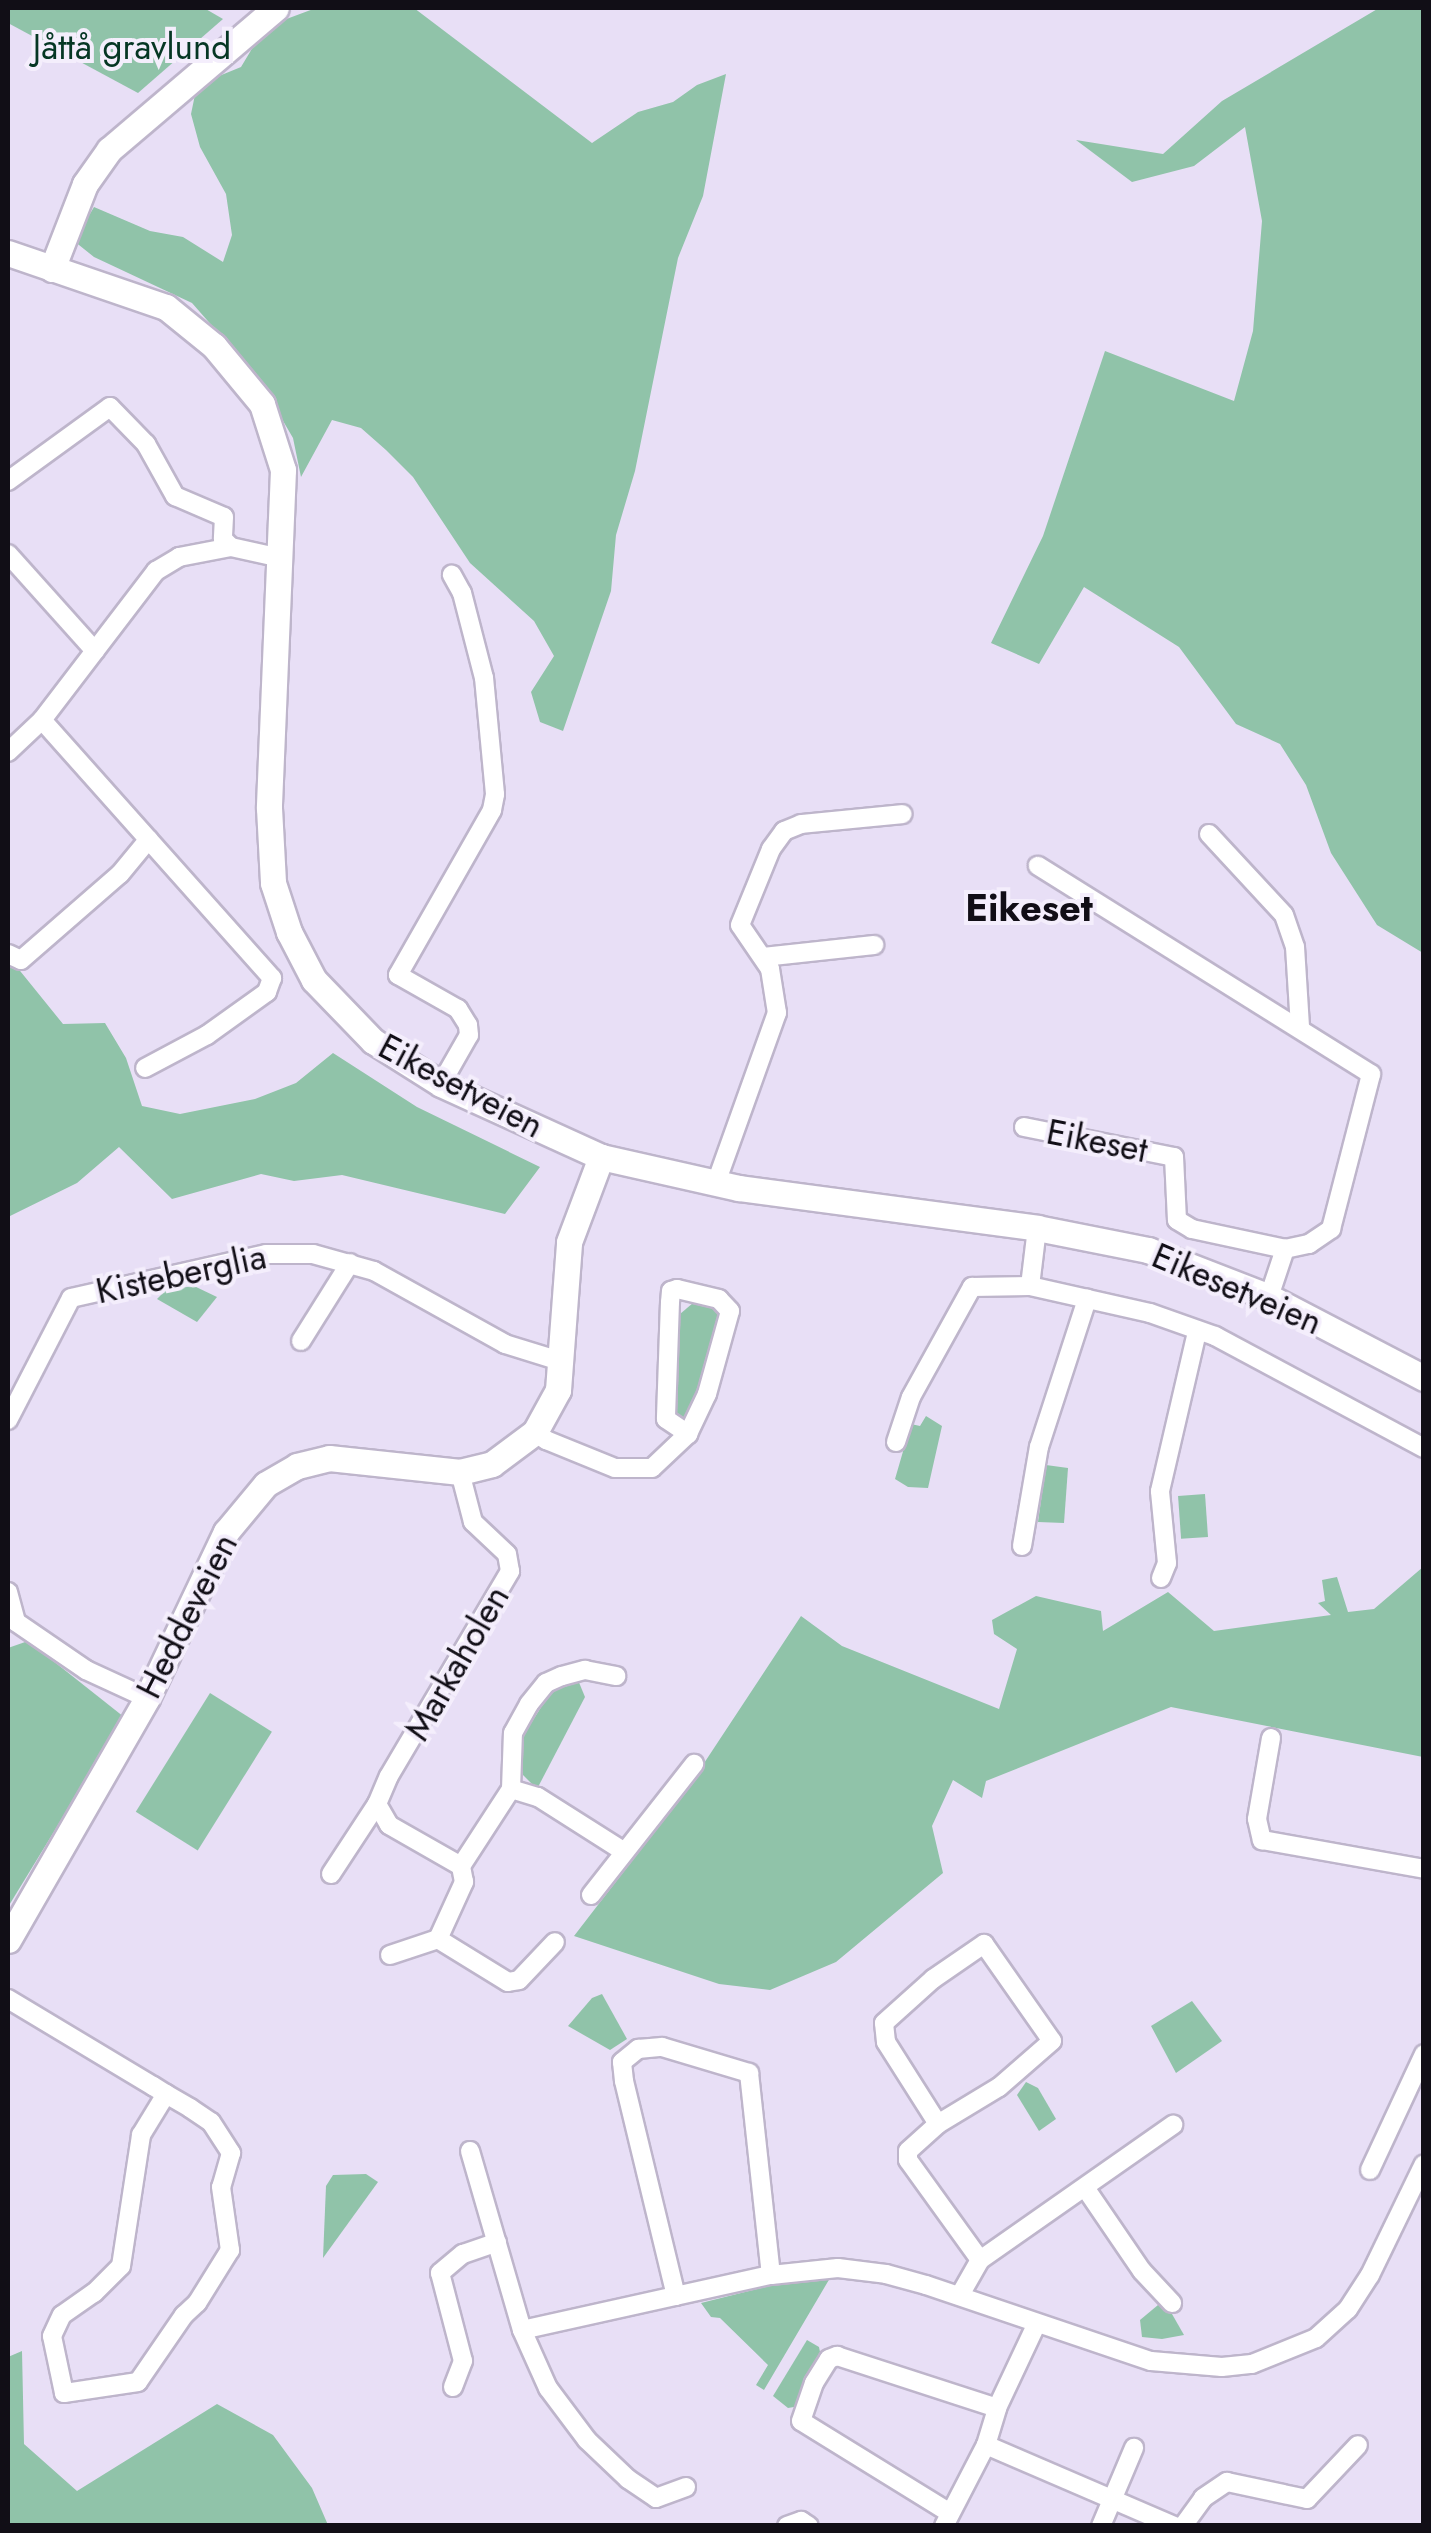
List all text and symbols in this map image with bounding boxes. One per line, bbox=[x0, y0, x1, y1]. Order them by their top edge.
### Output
park label: Jåttå gravlund bbox=[33, 26, 231, 68]
district label: Eikeset bbox=[965, 885, 1093, 931]
street label: Eikesetveien bbox=[372, 1025, 550, 1147]
street label: Eikeset bbox=[1043, 1111, 1151, 1171]
street label: Eikesetveien bbox=[1146, 1234, 1328, 1344]
street label: Kisteberglia bbox=[92, 1235, 270, 1313]
street label: Heddeveien bbox=[128, 1527, 246, 1705]
street label: Markaholen bbox=[396, 1578, 518, 1748]

